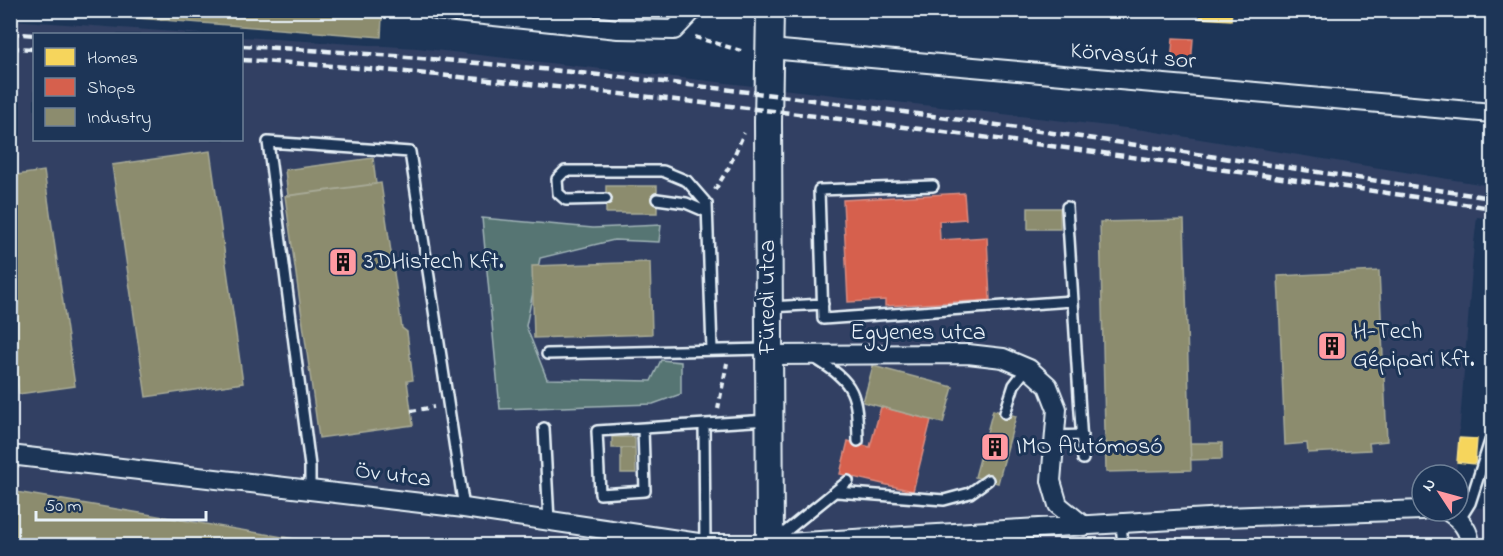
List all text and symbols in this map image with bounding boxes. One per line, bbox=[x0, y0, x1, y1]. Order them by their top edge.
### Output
legend bbox=[33, 33, 243, 141]
street label: Körvasút sor bbox=[1069, 34, 1198, 80]
text: Homes bbox=[87, 46, 138, 72]
text: Shops bbox=[87, 76, 135, 102]
text: Industry bbox=[87, 106, 151, 132]
street label: Füredi utca bbox=[751, 240, 786, 355]
place label: 3DHistech Kft. bbox=[364, 245, 504, 280]
building icon: 3DHistech Kft. bbox=[327, 246, 359, 278]
place label: H-Tech Gépipari Kft. bbox=[1353, 315, 1475, 378]
street label: Egyenes utca bbox=[850, 316, 986, 352]
building icon: H-Tech Gépipari Kft. bbox=[1316, 330, 1348, 362]
place label: IMO Autómosó bbox=[1016, 430, 1163, 465]
building icon: IMO Autómosó bbox=[979, 431, 1011, 463]
street label: Öv utca bbox=[353, 454, 433, 498]
north arrow bbox=[1410, 463, 1470, 523]
text: N bbox=[1417, 474, 1442, 497]
scale bar bbox=[36, 484, 206, 522]
text: 50 m bbox=[45, 494, 82, 520]

